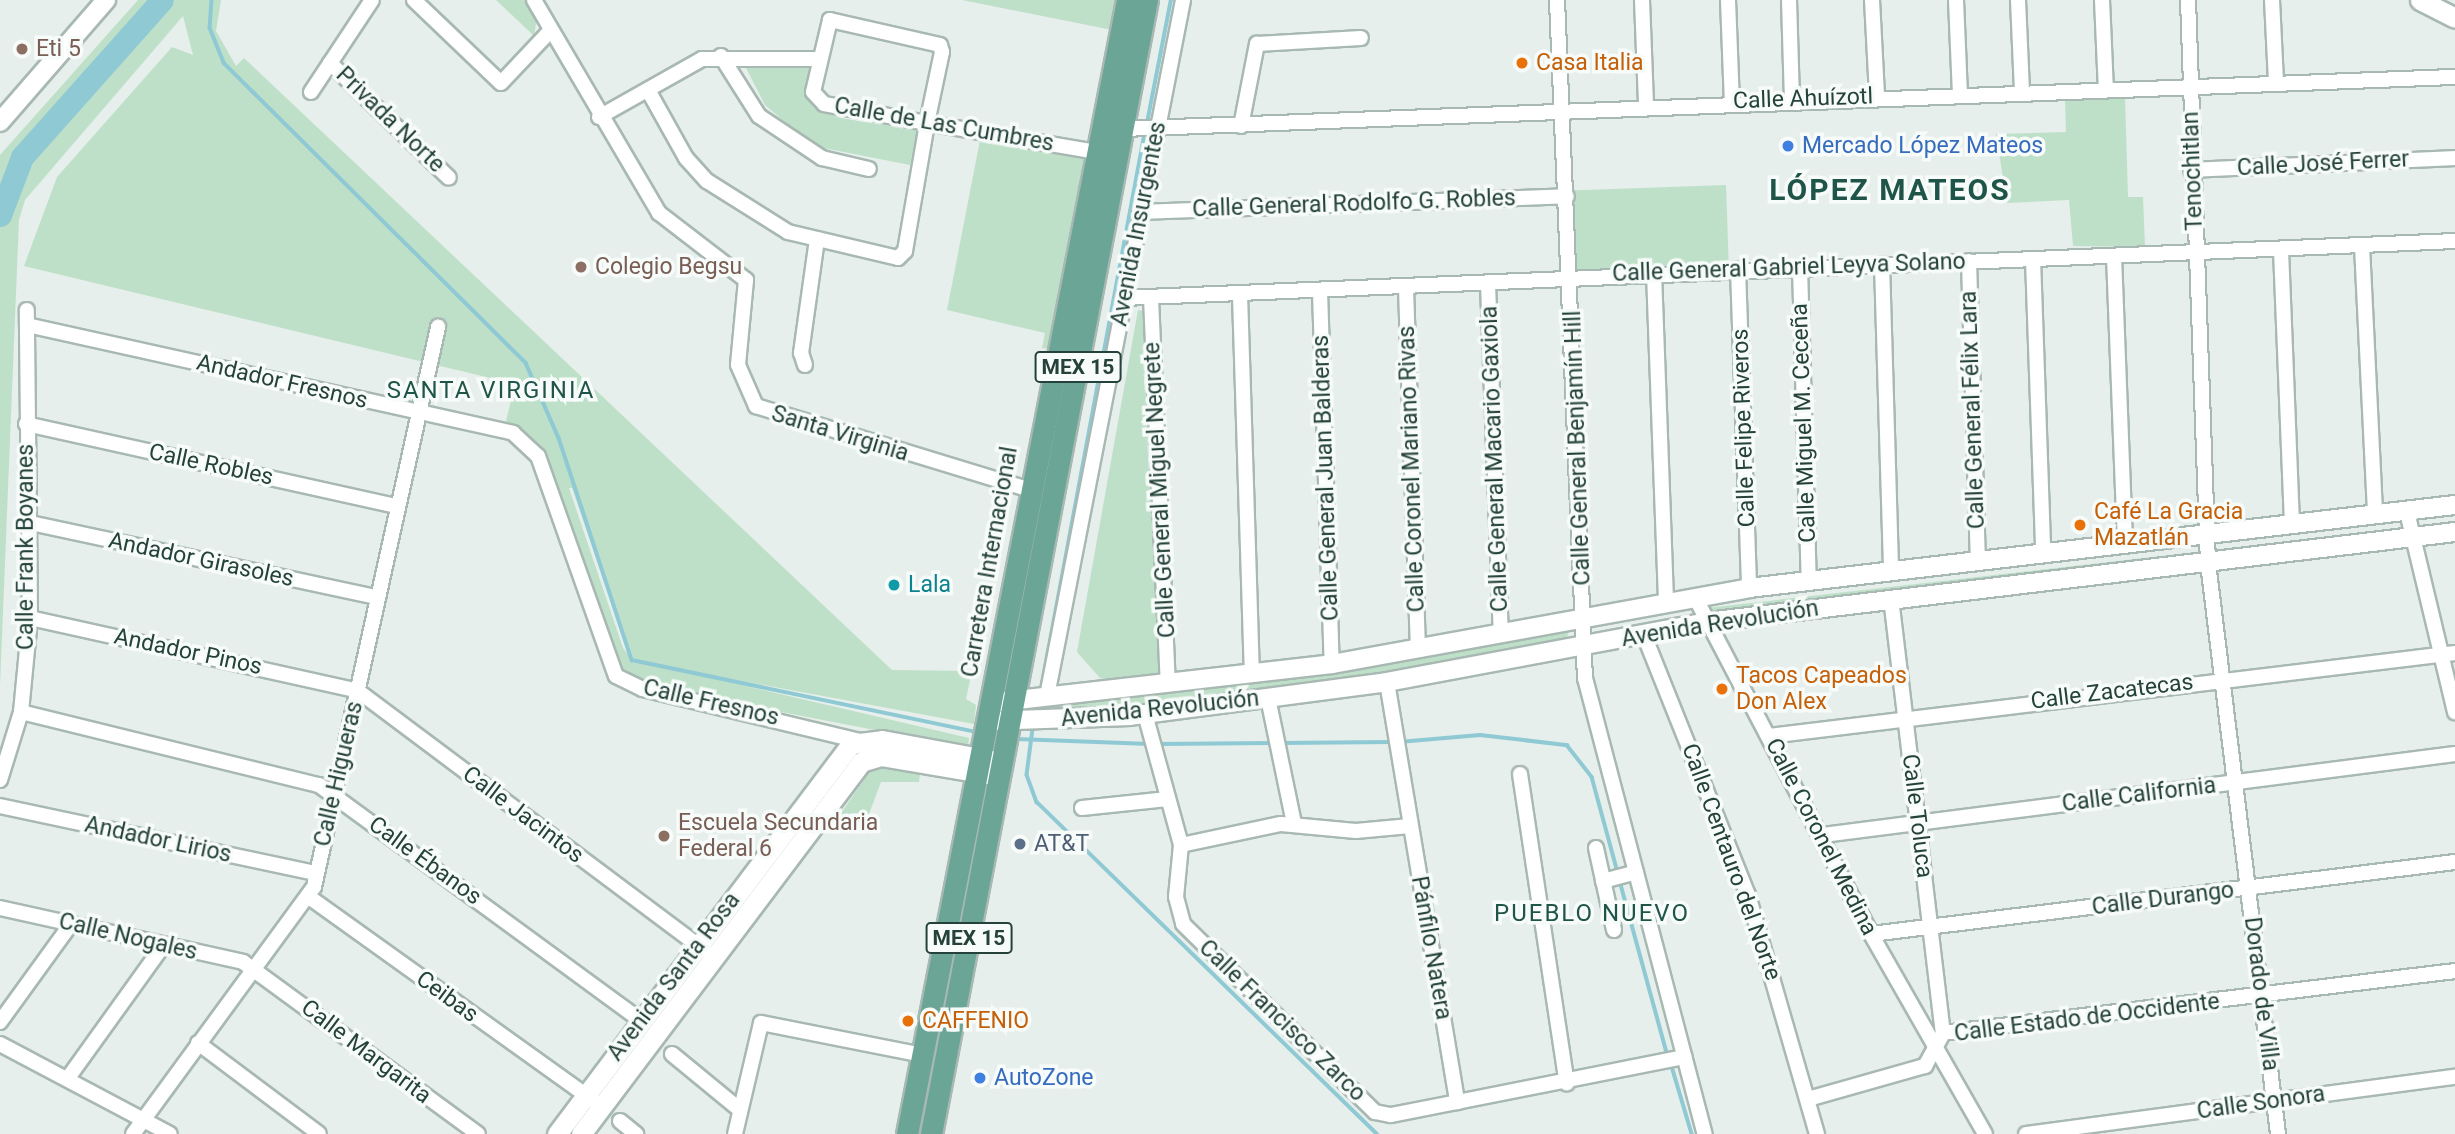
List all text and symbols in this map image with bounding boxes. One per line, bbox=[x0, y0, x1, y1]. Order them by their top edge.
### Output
place label: Eti 5 bbox=[36, 35, 81, 63]
marker: Eti 5 bbox=[14, 41, 30, 57]
place label: Casa Italia bbox=[1536, 49, 1644, 77]
marker: Casa Italia bbox=[1514, 55, 1530, 71]
street label: Privada Norte bbox=[330, 61, 450, 179]
street label: Calle Ahuízotl bbox=[1733, 83, 1873, 115]
street label: Calle de Las Cumbres bbox=[832, 92, 1056, 158]
street label: Tenochitlan bbox=[2177, 111, 2209, 231]
street label: Avenida Insurgentes bbox=[1106, 119, 1172, 329]
place label: Mercado López Mateos bbox=[1802, 132, 2043, 160]
marker: Mercado López Mateos bbox=[1780, 138, 1796, 154]
street label: Calle José Ferrer bbox=[2236, 146, 2410, 182]
district label: LÓPEZ MATEOS bbox=[1771, 172, 2009, 208]
street label: Calle General Rodolfo G. Robles bbox=[1192, 185, 1516, 223]
street label: Calle General Gabriel Leyva Solano bbox=[1612, 248, 1966, 288]
place label: Colegio Begsu bbox=[595, 253, 742, 281]
marker: Colegio Begsu bbox=[573, 259, 589, 275]
street label: Calle General Félix Lara bbox=[1955, 290, 1991, 530]
street label: Calle Miguel M. Ceceña bbox=[1786, 303, 1822, 543]
street label: Calle General Macario Gaxiola bbox=[1476, 305, 1514, 613]
street label: Calle General Benjamín Hill bbox=[1559, 310, 1597, 586]
street label: Calle Coronel Mariano Rivas bbox=[1393, 325, 1431, 613]
street label: Calle Felipe Riveros bbox=[1727, 328, 1761, 528]
street label: Calle General Juan Balderas bbox=[1307, 335, 1345, 621]
street label: Calle General Miguel Negrete bbox=[1138, 341, 1182, 639]
street label: Andador Fresnos bbox=[194, 349, 370, 415]
road number: MEX 15 bbox=[1034, 350, 1122, 384]
district label: SANTA VIRGINIA bbox=[388, 377, 594, 405]
street label: Santa Virginia bbox=[768, 400, 912, 468]
street label: Calle Robles bbox=[146, 438, 276, 492]
street label: Calle Frank Boyanes bbox=[12, 444, 40, 650]
street label: Carretera Internacional bbox=[956, 445, 1024, 679]
place label: Café La Gracia Mazatlán bbox=[2094, 498, 2243, 552]
marker: Café La Gracia Mazatlán bbox=[2072, 517, 2088, 533]
street label: Andador Girasoles bbox=[106, 527, 296, 593]
place label: Lala bbox=[908, 571, 951, 599]
marker: Lala bbox=[886, 577, 902, 593]
street label: Avenida Revolución bbox=[1619, 595, 1821, 653]
street label: Andador Pinos bbox=[111, 623, 265, 681]
place label: Tacos Capeados Don Alex bbox=[1736, 662, 1907, 716]
street label: Calle Zacatecas bbox=[2029, 668, 2195, 716]
street label: Calle Fresnos bbox=[641, 674, 781, 732]
marker: Tacos Capeados Don Alex bbox=[1714, 681, 1730, 697]
street label: Avenida Revolución bbox=[1060, 685, 1260, 733]
street label: Calle Higueras bbox=[309, 699, 369, 849]
street label: Calle Coronel Medina bbox=[1759, 734, 1883, 940]
street label: Calle Centauro del Norte bbox=[1675, 740, 1787, 984]
street label: Calle Toluca bbox=[1896, 752, 1938, 880]
street label: Calle Jacintos bbox=[457, 761, 589, 869]
street label: Calle California bbox=[2060, 772, 2218, 818]
place label: Escuela Secundaria Federal 6 bbox=[678, 809, 878, 863]
street label: Andador Lirios bbox=[82, 811, 234, 869]
street label: Calle Ébanos bbox=[363, 811, 487, 911]
marker: Escuela Secundaria Federal 6 bbox=[656, 828, 672, 844]
place label: AT&T bbox=[1034, 830, 1089, 858]
marker: AT&T bbox=[1012, 836, 1028, 852]
street label: Pánfilo Natera bbox=[1405, 874, 1457, 1022]
street label: Calle Durango bbox=[2090, 877, 2236, 921]
street label: Avenida Santa Rosa bbox=[602, 887, 746, 1067]
district label: PUEBLO NUEVO bbox=[1496, 900, 1688, 928]
street label: Calle Nogales bbox=[56, 908, 200, 966]
street label: Dorado de Villa bbox=[2238, 916, 2284, 1072]
road number: MEX 15 bbox=[925, 920, 1013, 956]
street label: Calle Francisco Zarco bbox=[1193, 934, 1371, 1108]
street label: Ceibas bbox=[411, 965, 483, 1029]
street label: Calle Estado de Occidente bbox=[1953, 988, 2221, 1048]
street label: Calle Margarita bbox=[296, 994, 436, 1110]
place label: CAFFENIO bbox=[922, 1007, 1029, 1035]
marker: CAFFENIO bbox=[900, 1013, 916, 1029]
place label: AutoZone bbox=[994, 1064, 1094, 1092]
marker: AutoZone bbox=[972, 1070, 988, 1086]
street label: Calle Sonora bbox=[2195, 1080, 2327, 1126]

